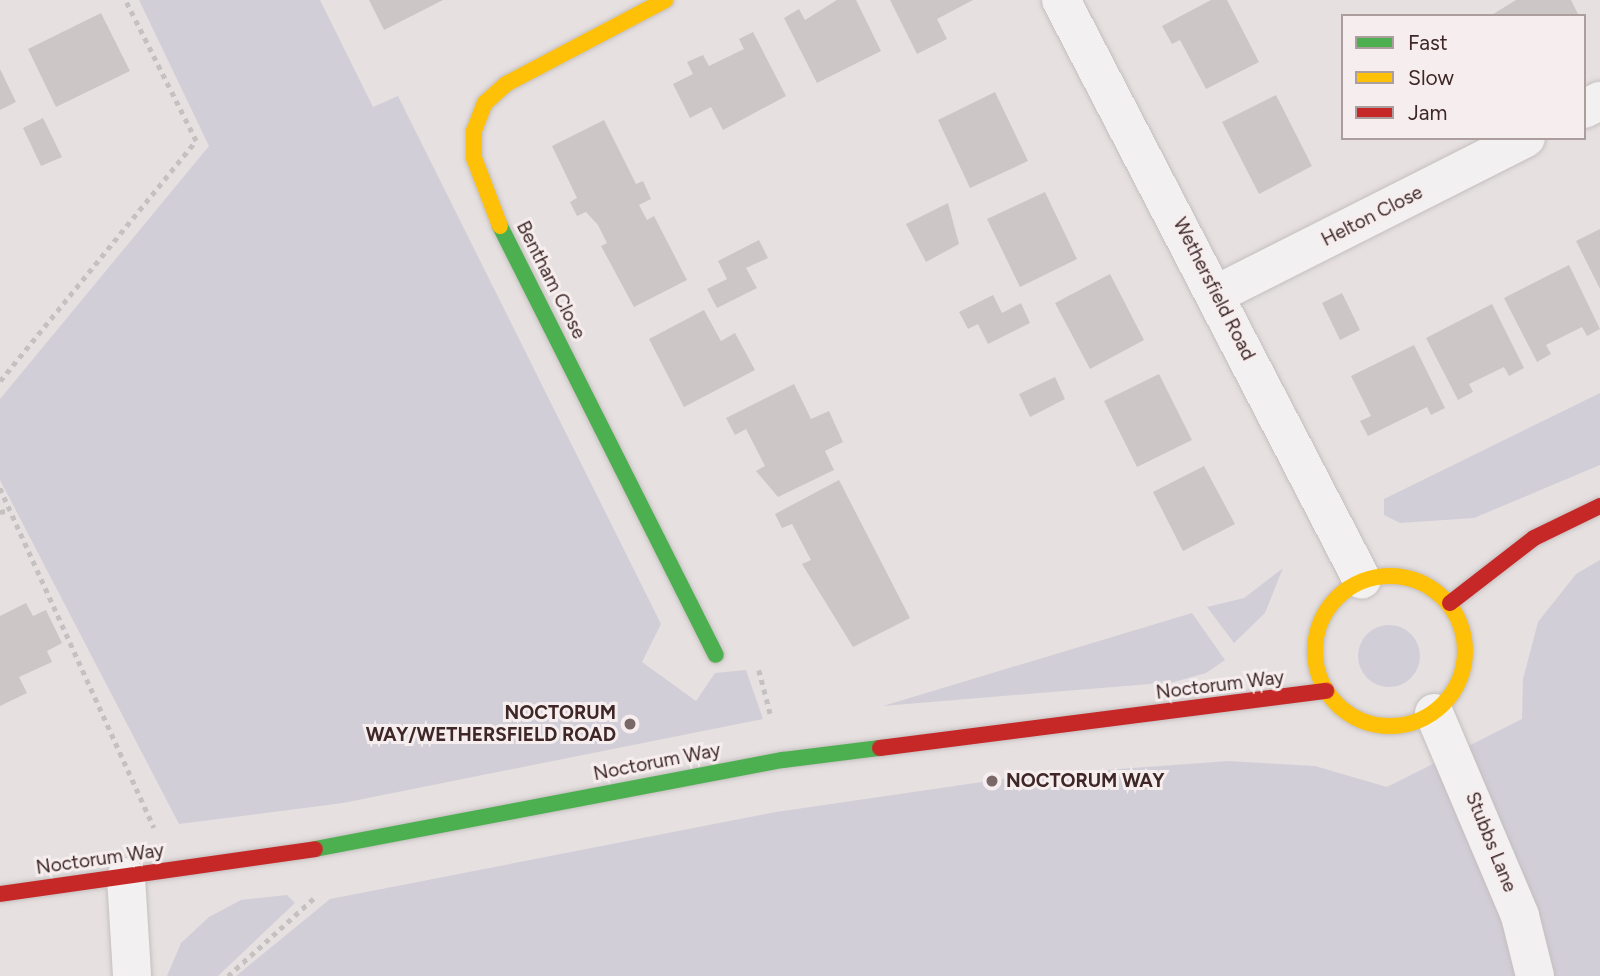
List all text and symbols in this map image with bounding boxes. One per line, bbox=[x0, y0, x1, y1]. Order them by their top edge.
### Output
legend bbox=[1341, 14, 1586, 140]
text: Fast bbox=[1408, 30, 1448, 55]
text: Slow bbox=[1408, 65, 1454, 90]
text: Jam bbox=[1408, 100, 1447, 125]
street label: Helton Close bbox=[1318, 181, 1426, 251]
street label: Wethersfield Road bbox=[1168, 214, 1260, 364]
street label: Bentham Close bbox=[512, 217, 590, 343]
street label: Noctorum Way bbox=[1155, 666, 1285, 704]
place label: NOCTORUM WAY/WETHERSFIELD ROAD bbox=[366, 702, 616, 746]
marker: NOCTORUM WAY/WETHERSFIELD ROAD bbox=[622, 716, 638, 732]
street label: Noctorum Way bbox=[591, 738, 723, 786]
place label: NOCTORUM WAY bbox=[1006, 770, 1164, 792]
marker: NOCTORUM WAY bbox=[984, 773, 1000, 789]
street label: Stubbs Lane bbox=[1461, 789, 1521, 895]
street label: Noctorum Way bbox=[35, 839, 165, 879]

